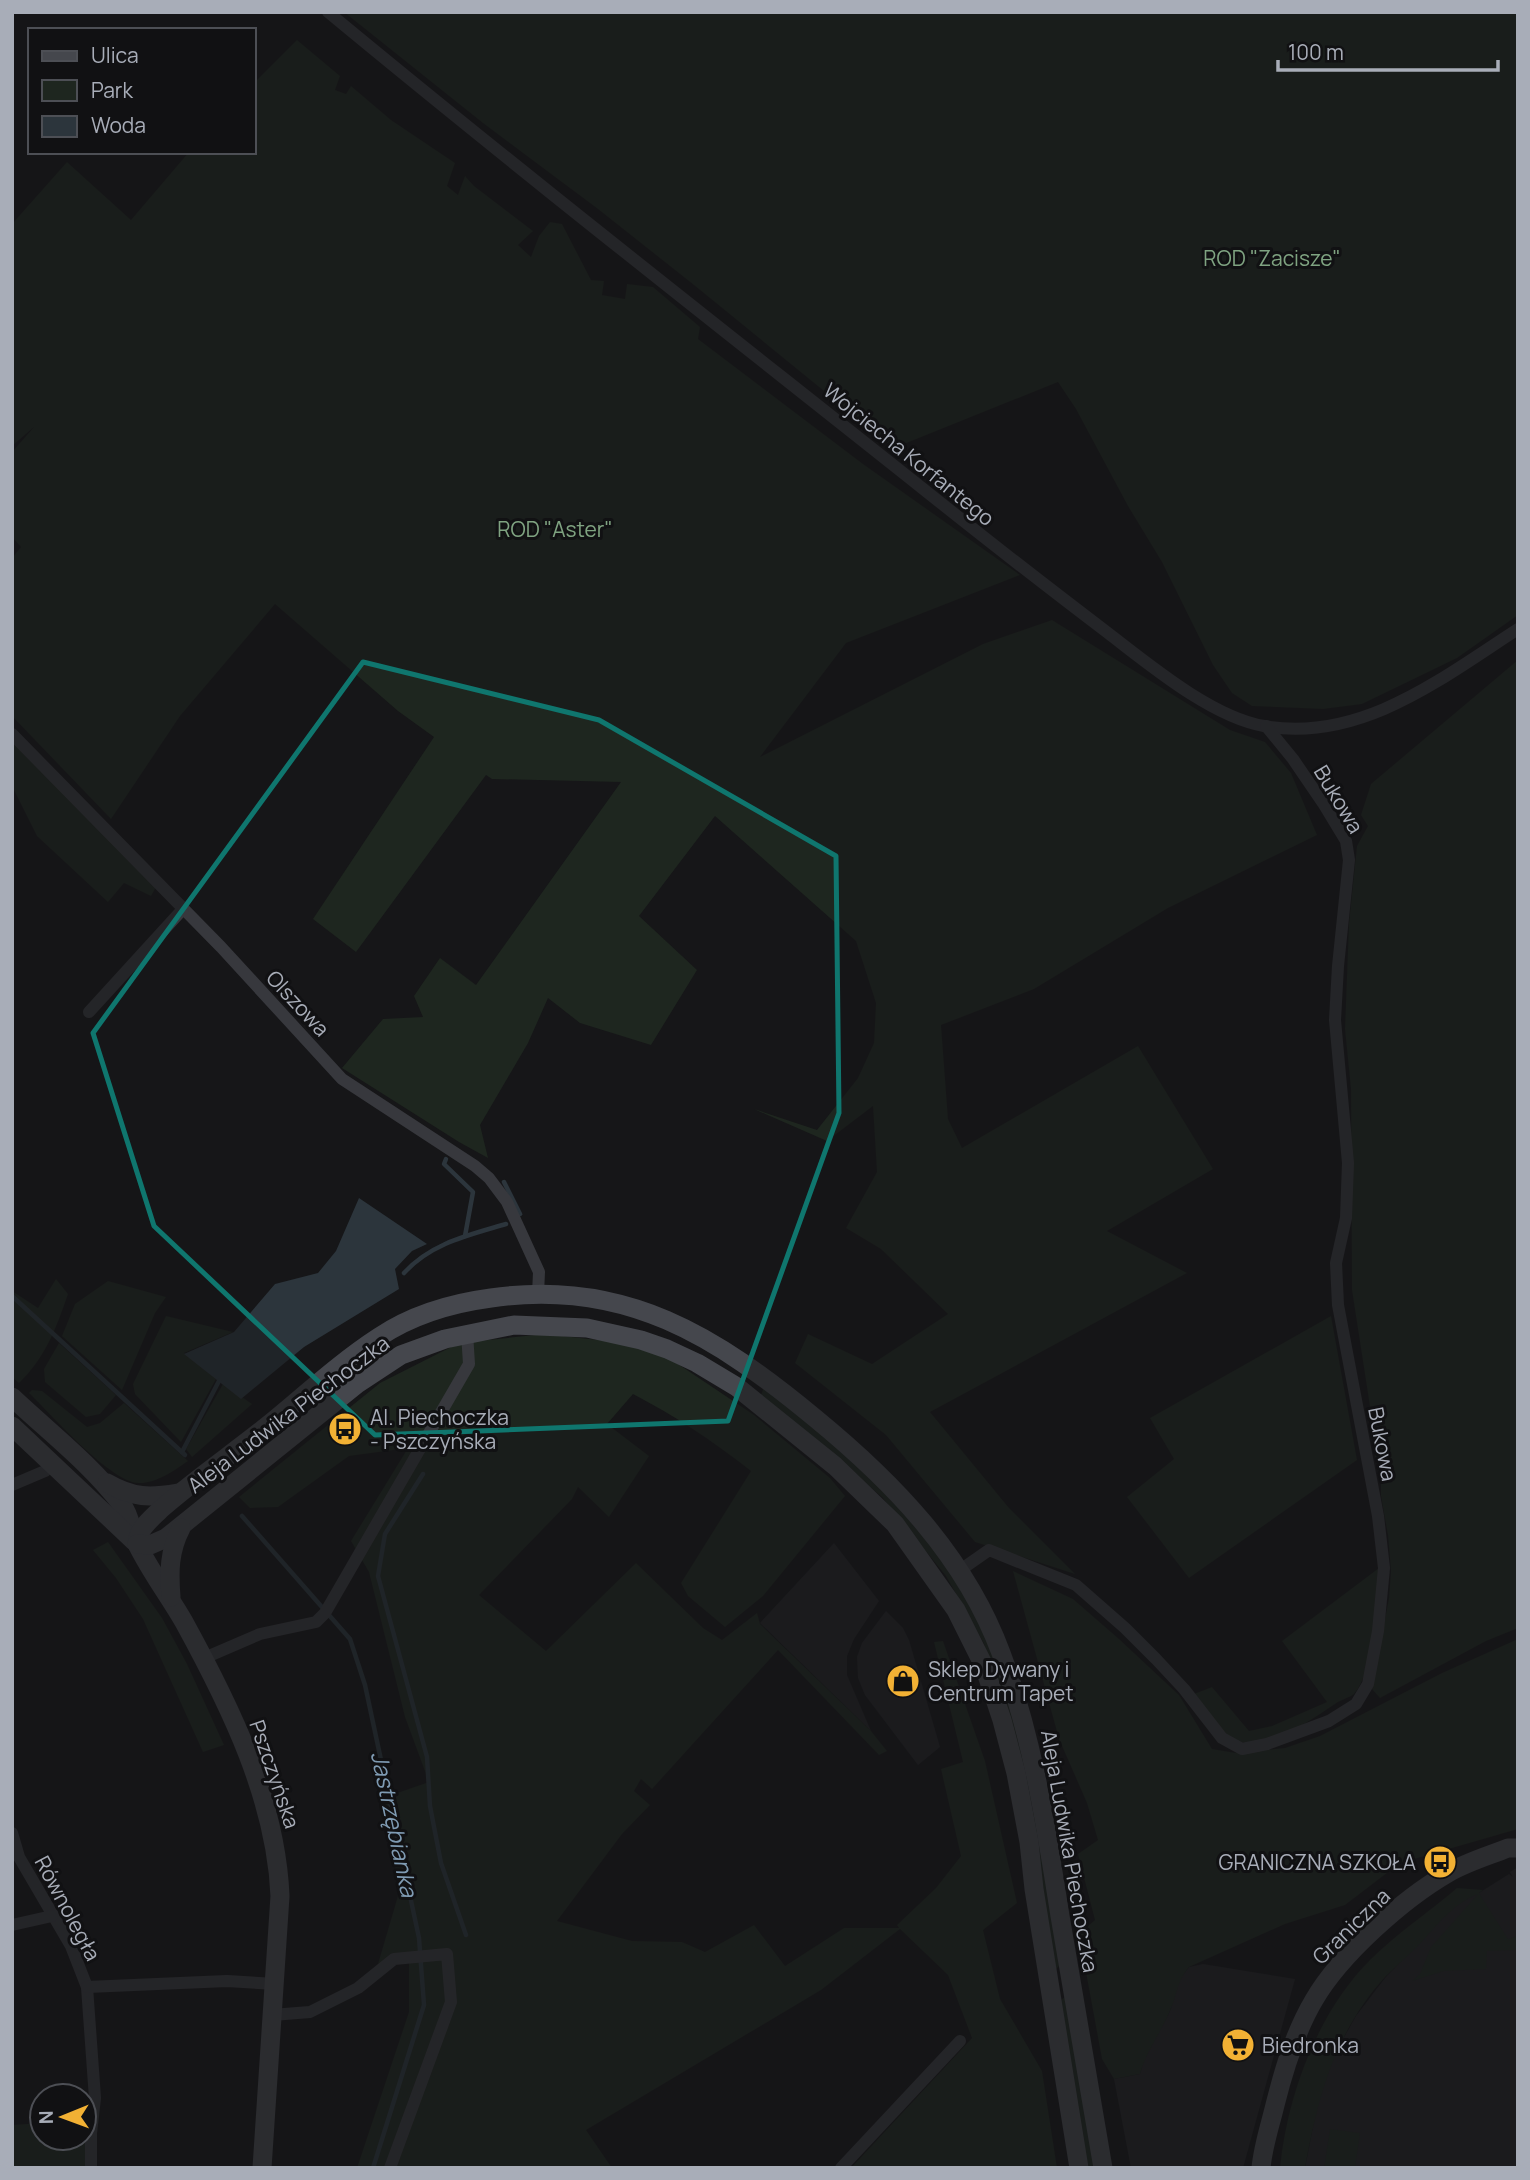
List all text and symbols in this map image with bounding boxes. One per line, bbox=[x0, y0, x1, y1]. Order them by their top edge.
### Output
legend bbox=[28, 28, 256, 154]
scale bar bbox=[1278, 28, 1498, 72]
text: 100 m bbox=[1288, 38, 1344, 66]
text: Ulica bbox=[91, 41, 139, 69]
text: Park bbox=[91, 76, 133, 104]
text: Woda bbox=[91, 111, 146, 139]
park label: ROD "Zacisze" bbox=[1203, 244, 1341, 272]
street label: Wojciecha Korfantego bbox=[818, 376, 1000, 532]
park label: ROD "Aster" bbox=[497, 515, 613, 543]
street label: Bukowa bbox=[1308, 760, 1370, 838]
street label: Olszowa bbox=[260, 964, 336, 1042]
street label: Aleja Ludwika Piechoczka bbox=[181, 1329, 395, 1499]
place label: Al. Piechoczka - Pszczyńska bbox=[370, 1403, 509, 1455]
street label: Bukowa bbox=[1362, 1405, 1404, 1483]
bus stop icon: Al. Piechoczka - Pszczyńska bbox=[326, 1410, 364, 1448]
place label: Sklep Dywany i Centrum Tapet bbox=[928, 1655, 1074, 1707]
shop icon: Sklep Dywany i Centrum Tapet bbox=[884, 1662, 922, 1700]
street label: Pszczyńska bbox=[243, 1716, 307, 1832]
street label: Aleja Ludwika Piechoczka bbox=[1035, 1728, 1105, 1974]
water label: Jastrzębianka bbox=[364, 1749, 426, 1901]
bus stop icon: GRANICZNA SZKOŁA bbox=[1421, 1843, 1459, 1881]
place label: GRANICZNA SZKOŁA bbox=[1219, 1848, 1416, 1876]
street label: Równoległa bbox=[29, 1851, 107, 1965]
street label: Graniczna bbox=[1306, 1882, 1396, 1970]
supermarket icon: Biedronka bbox=[1219, 2026, 1257, 2064]
place label: Biedronka bbox=[1262, 2031, 1359, 2059]
north arrow bbox=[28, 2082, 98, 2152]
text: N bbox=[33, 2110, 59, 2124]

